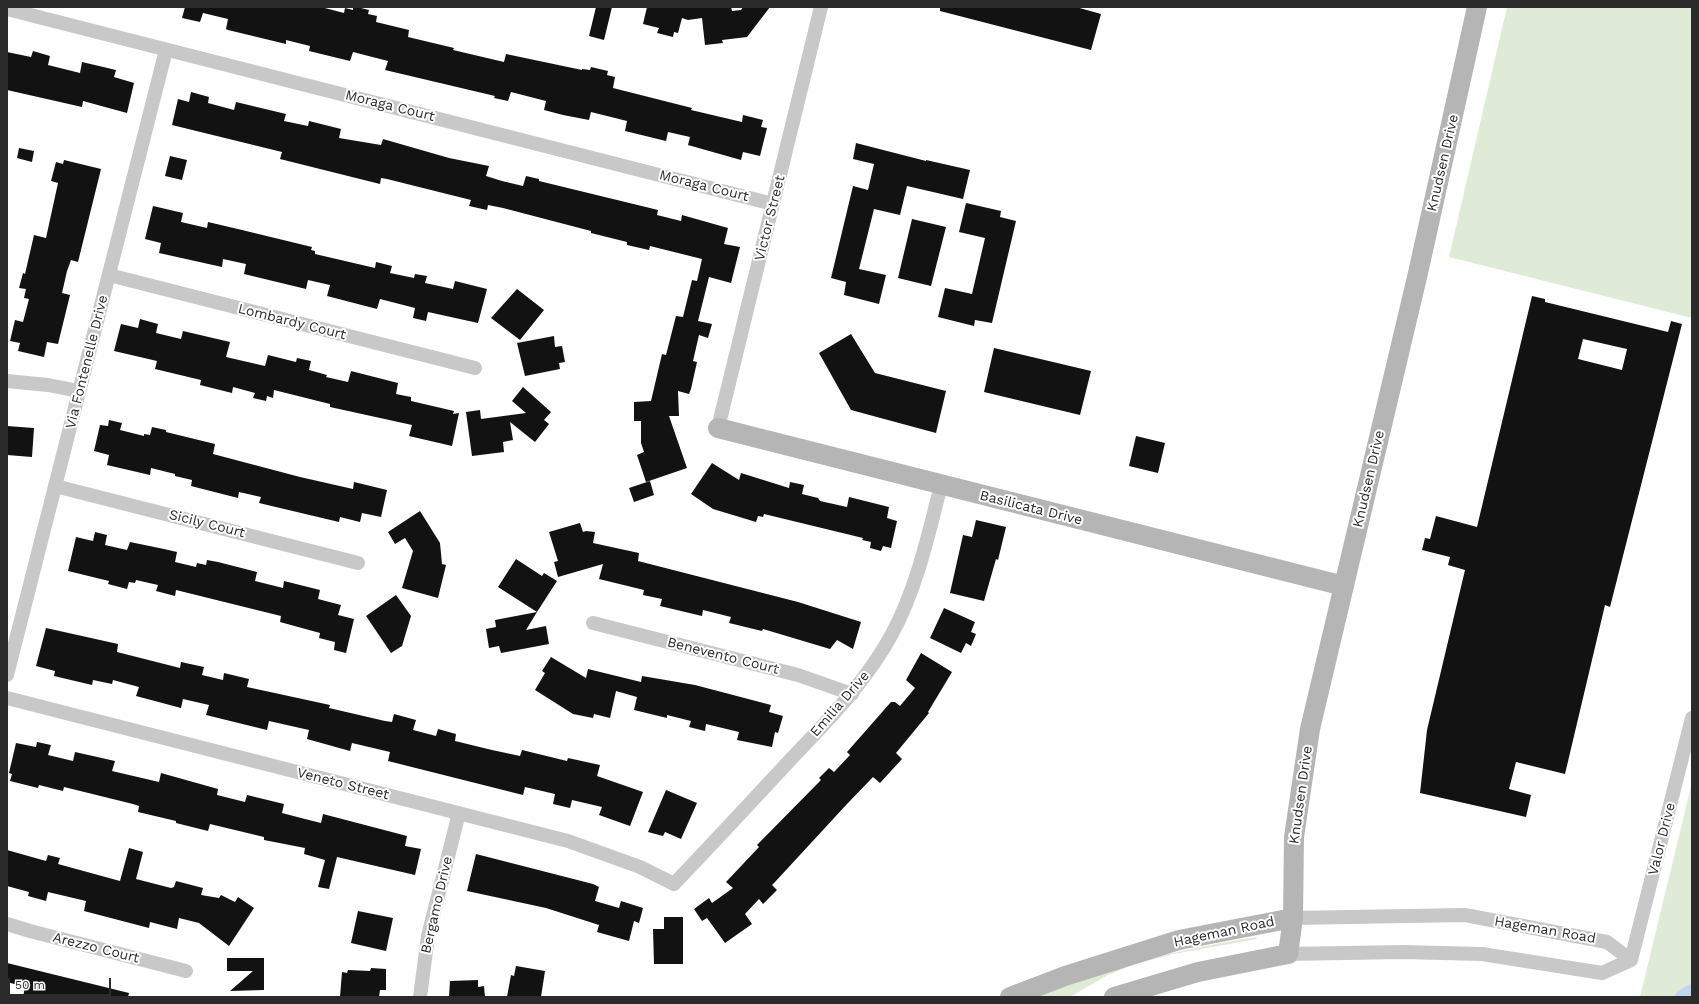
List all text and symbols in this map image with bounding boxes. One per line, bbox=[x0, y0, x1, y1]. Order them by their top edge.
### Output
street label: Moraga Court bbox=[344, 87, 436, 125]
street label: Knudsen Drive bbox=[1424, 113, 1462, 213]
street label: Moraga Court bbox=[658, 167, 750, 205]
street label: Victor Street bbox=[751, 174, 789, 262]
street label: Via Fontenelle Drive bbox=[62, 293, 112, 431]
street label: Lombardy Court bbox=[236, 300, 348, 344]
street label: Knudsen Drive bbox=[1350, 429, 1388, 529]
street label: Basilicata Drive bbox=[978, 487, 1084, 529]
street label: Sicily Court bbox=[167, 506, 247, 542]
street label: Benevento Court bbox=[665, 634, 781, 678]
street label: Emilia Drive bbox=[807, 668, 873, 740]
street label: Knudsen Drive bbox=[1286, 745, 1316, 845]
street label: Veneto Street bbox=[295, 764, 391, 804]
street label: Valor Drive bbox=[1645, 801, 1679, 877]
street label: Bergamo Drive bbox=[418, 855, 456, 955]
street label: Hageman Road bbox=[1172, 913, 1276, 951]
street label: Hageman Road bbox=[1493, 913, 1597, 947]
street label: Arezzo Court bbox=[51, 929, 141, 967]
scale bar bbox=[10, 970, 113, 996]
text: 50 m bbox=[15, 978, 45, 992]

